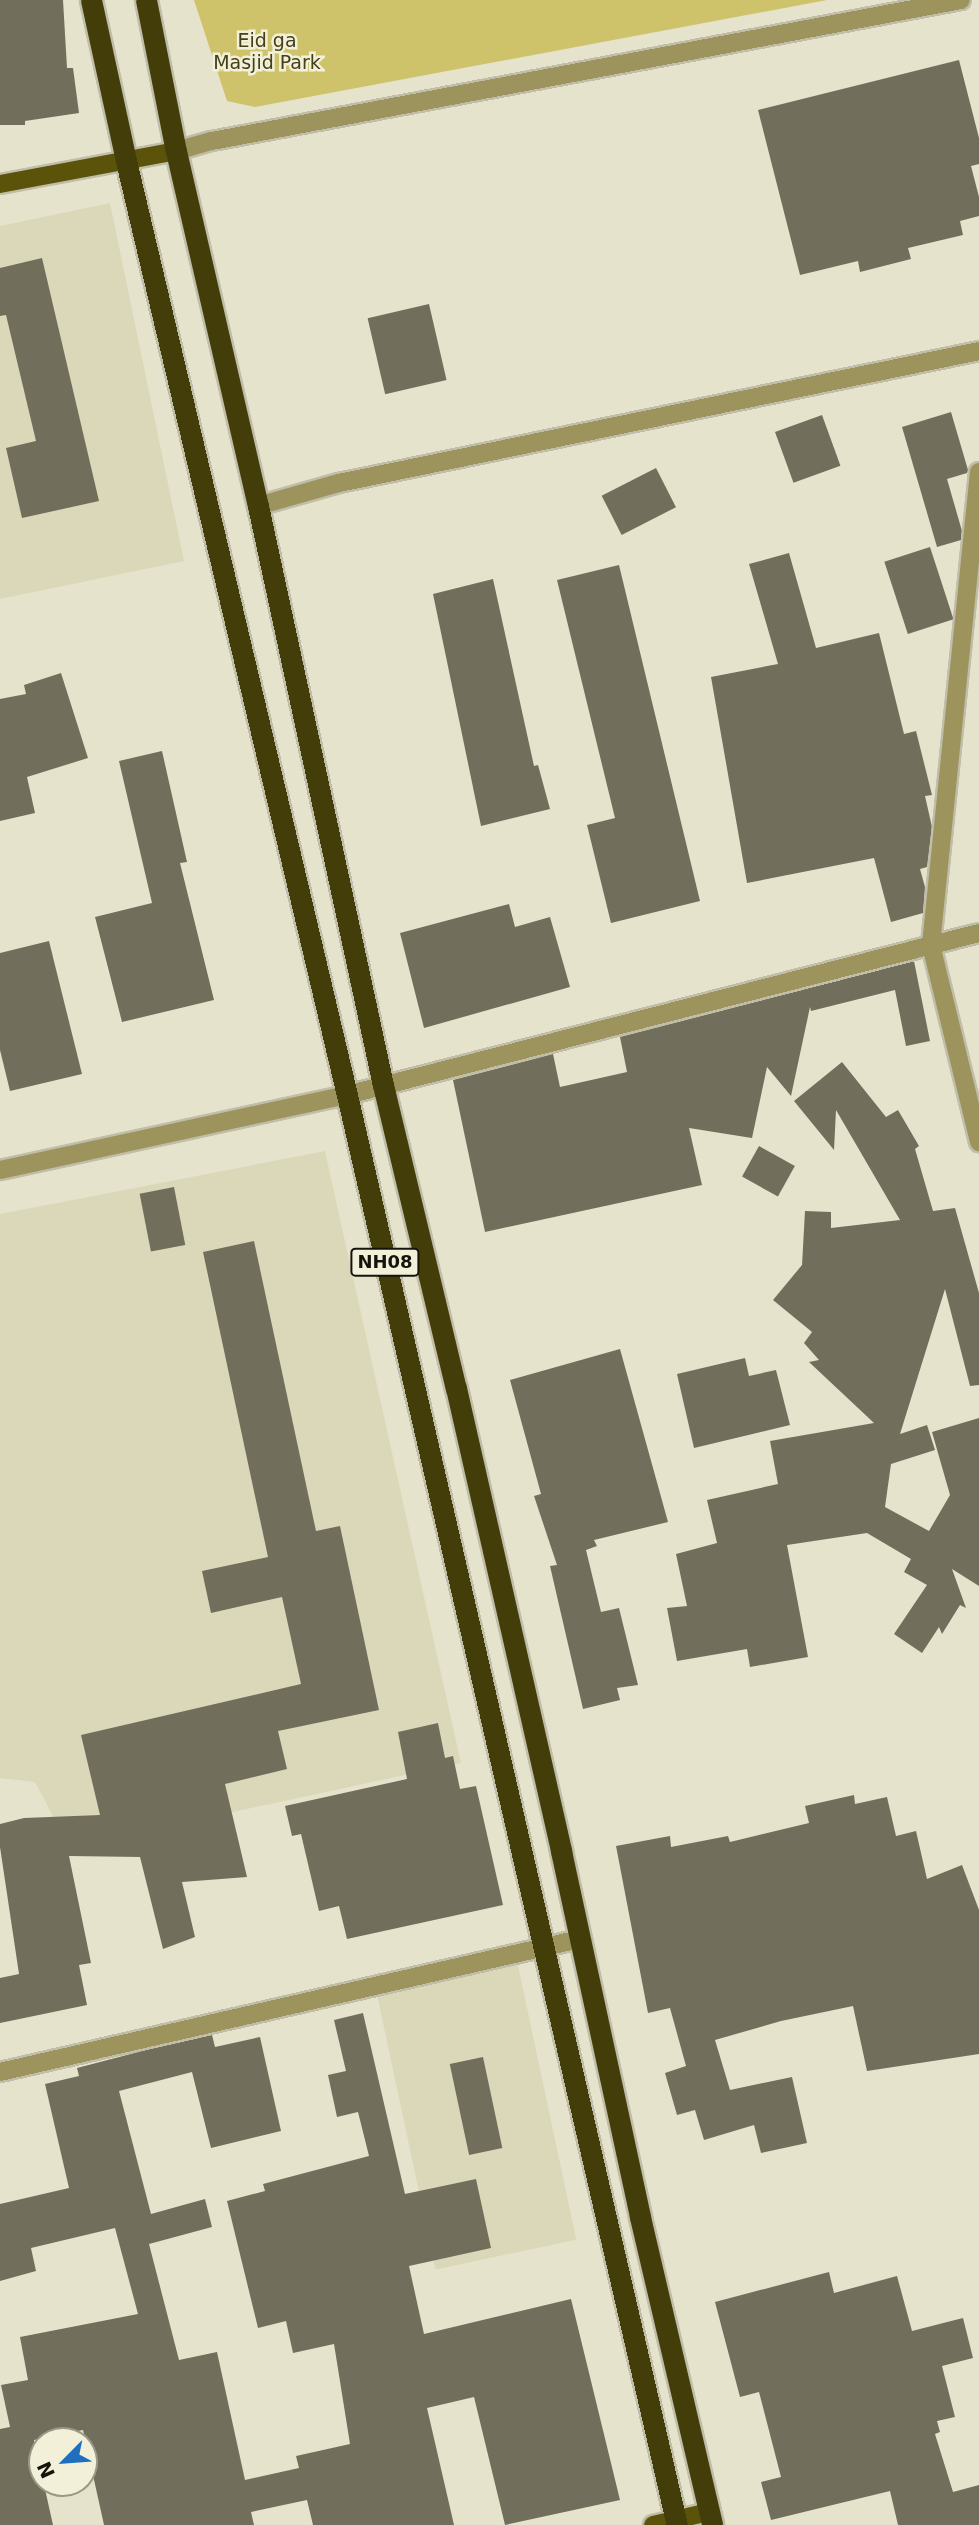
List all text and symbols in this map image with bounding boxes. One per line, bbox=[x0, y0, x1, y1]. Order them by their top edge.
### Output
park label: Eid ga Masjid Park bbox=[213, 30, 321, 74]
road number: NH08 bbox=[350, 1247, 420, 1276]
north arrow bbox=[28, 2427, 98, 2497]
text: N bbox=[32, 2458, 59, 2482]

